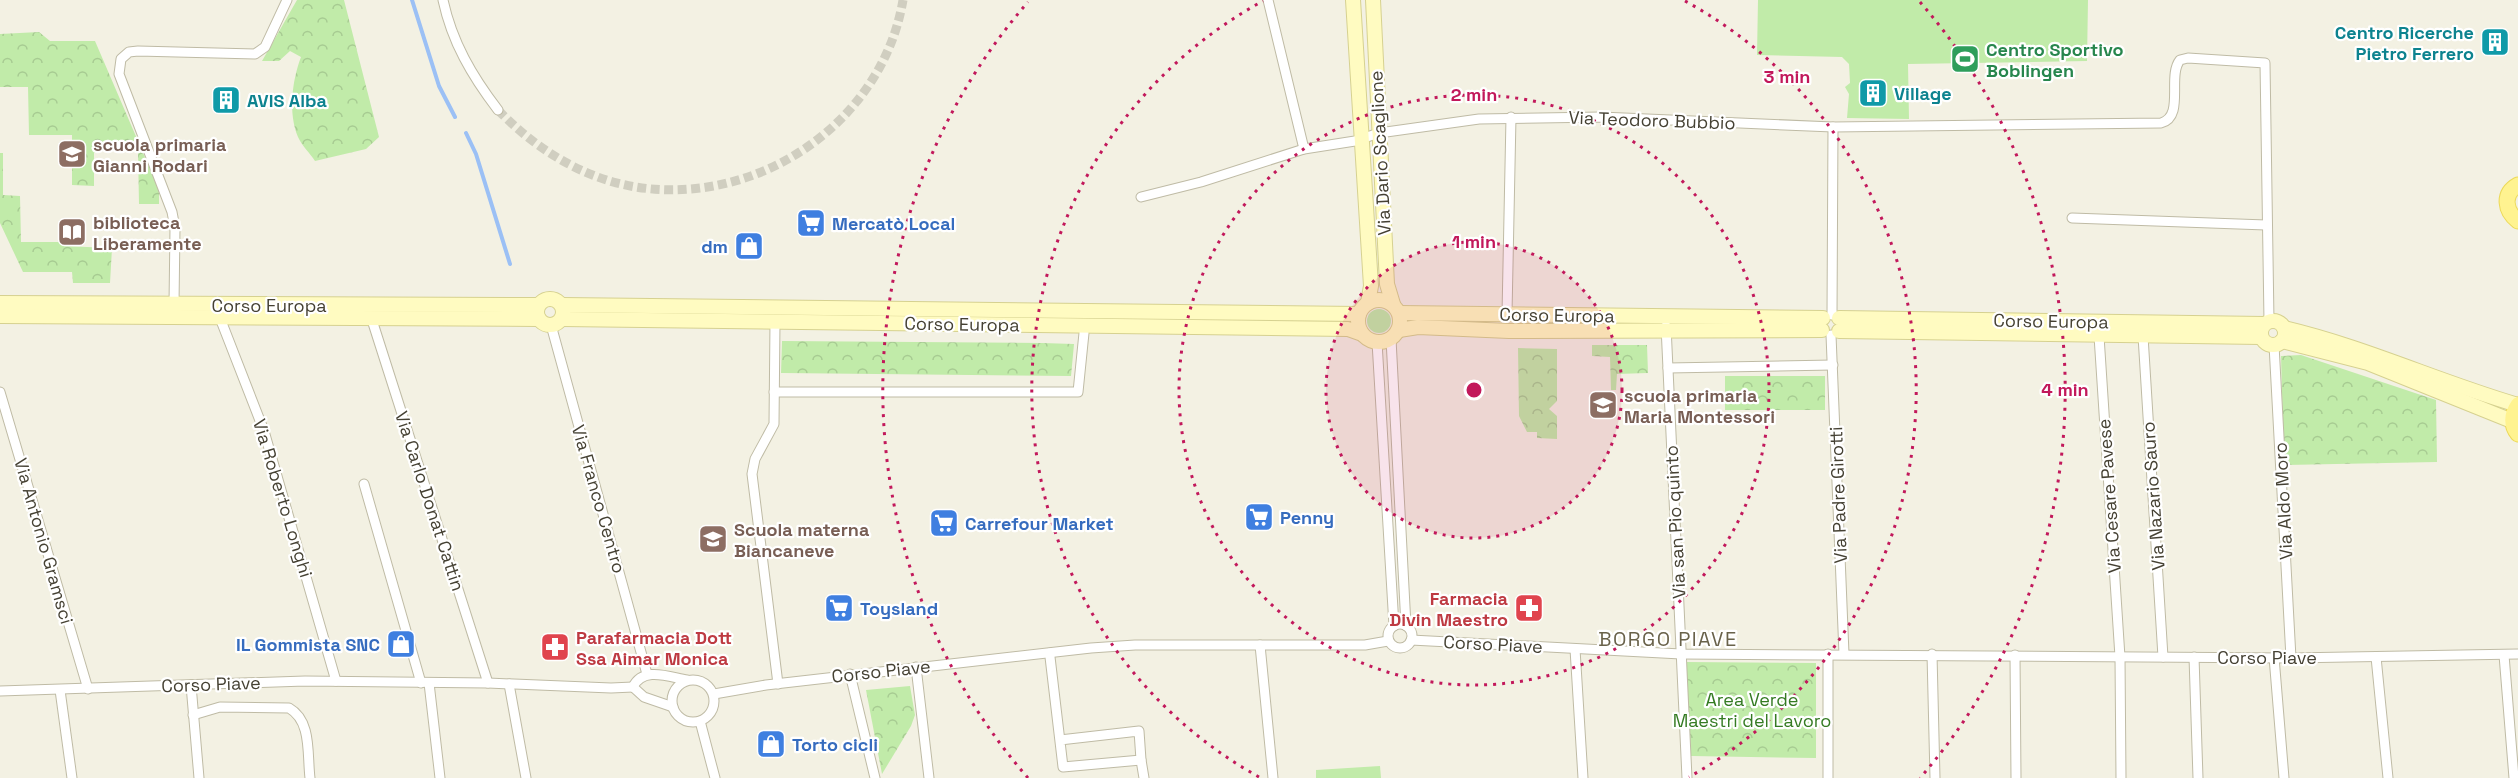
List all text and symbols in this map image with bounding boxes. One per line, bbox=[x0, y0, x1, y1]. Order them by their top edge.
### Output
place label: Centro Ricerche Pietro Ferrero bbox=[2335, 21, 2474, 65]
building icon: Centro Ricerche Pietro Ferrero bbox=[2479, 26, 2511, 58]
place label: Centro Sportivo Boblingen bbox=[1986, 38, 2124, 82]
sports icon: Centro Sportivo Boblingen bbox=[1949, 43, 1981, 75]
text: 3 min bbox=[1764, 65, 1810, 88]
street label: Via Dario Scaglione bbox=[1364, 70, 1396, 236]
building icon: Village bbox=[1857, 77, 1889, 109]
place label: Village bbox=[1894, 82, 1952, 105]
text: 2 min bbox=[1451, 83, 1497, 106]
building icon: AVIS Alba bbox=[210, 84, 242, 116]
place label: AVIS Alba bbox=[247, 89, 327, 112]
street label: Via Teodoro Bubbio bbox=[1568, 106, 1736, 134]
place label: scuola primaria Gianni Rodari bbox=[93, 133, 227, 177]
school or university icon: scuola primaria Gianni Rodari bbox=[56, 138, 88, 170]
supermarket icon: Mercatò Local bbox=[795, 207, 827, 239]
place label: biblioteca Liberamente bbox=[93, 211, 202, 255]
place label: Mercatò Local bbox=[832, 212, 955, 235]
library icon: biblioteca Liberamente bbox=[56, 216, 88, 248]
shop icon: dm bbox=[733, 230, 765, 262]
text: 1 min bbox=[1452, 230, 1496, 253]
place label: dm bbox=[701, 235, 728, 258]
street label: Corso Europa bbox=[211, 294, 327, 317]
street label: Corso Europa bbox=[1499, 302, 1615, 328]
street label: Corso Europa bbox=[1993, 308, 2109, 334]
street label: Corso Europa bbox=[904, 311, 1020, 337]
text: 4 min bbox=[2041, 378, 2089, 401]
centre of rings bbox=[1464, 380, 1484, 400]
place label: scuola primaria Maria Montessori bbox=[1624, 384, 1775, 428]
school or university icon: scuola primaria Maria Montessori bbox=[1587, 389, 1619, 421]
street label: Via Carlo Donat Cattin bbox=[390, 408, 470, 594]
street label: Via Roberto Longhi bbox=[248, 416, 318, 580]
street label: Via Cesare Pavese bbox=[2092, 418, 2126, 574]
street label: Via Nazario Sauro bbox=[2136, 421, 2170, 571]
street label: Via Franco Centro bbox=[567, 422, 631, 576]
street label: Via Padre Girotti bbox=[1824, 426, 1852, 564]
street label: Via Aldo Moro bbox=[2268, 442, 2298, 560]
street label: Via san Pio quinto bbox=[1659, 445, 1691, 599]
street label: Via Antonio Gramsci bbox=[9, 455, 79, 627]
supermarket icon: Penny bbox=[1243, 501, 1275, 533]
place label: Penny bbox=[1280, 506, 1334, 529]
supermarket icon: Carrefour Market bbox=[928, 507, 960, 539]
place label: Carrefour Market bbox=[965, 512, 1114, 535]
place label: Scuola materna Biancaneve bbox=[734, 518, 870, 562]
school or university icon: Scuola materna Biancaneve bbox=[697, 523, 729, 555]
place label: Farmacia Divin Maestro bbox=[1389, 587, 1509, 631]
supermarket icon: Toysland bbox=[823, 592, 855, 624]
pharmacy icon: Farmacia Divin Maestro bbox=[1513, 592, 1545, 624]
place label: Toysland bbox=[860, 597, 938, 620]
place label: Parafarmacia Dott Ssa Aimar Monica bbox=[576, 626, 732, 670]
district label: BORGO PIAVE bbox=[1598, 626, 1738, 652]
shop icon: IL Gommista SNC bbox=[385, 628, 417, 660]
street label: Corso Piave bbox=[1443, 630, 1543, 658]
pharmacy icon: Parafarmacia Dott Ssa Aimar Monica bbox=[539, 631, 571, 663]
place label: IL Gommista SNC bbox=[236, 633, 380, 656]
street label: Corso Piave bbox=[2217, 646, 2317, 669]
street label: Corso Piave bbox=[830, 654, 932, 688]
street label: Corso Piave bbox=[161, 671, 261, 697]
park label: Area Verde Maestri del Lavoro bbox=[1673, 688, 1831, 732]
shop icon: Torto cicli bbox=[755, 728, 787, 760]
place label: Torto cicli bbox=[792, 733, 878, 756]

